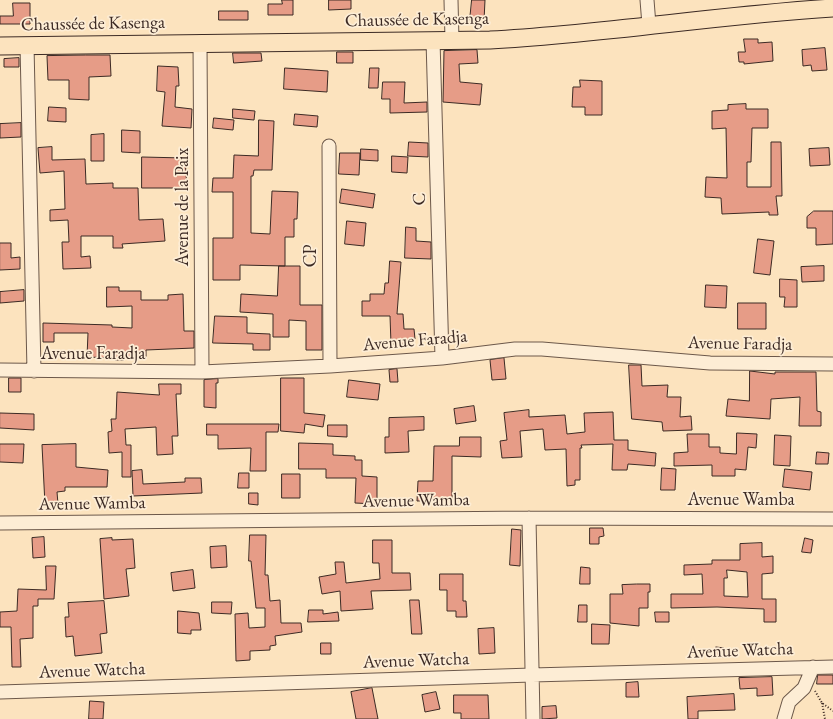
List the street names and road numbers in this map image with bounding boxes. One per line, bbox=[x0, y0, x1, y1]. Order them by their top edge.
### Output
street label: Chaussée de Kasenga bbox=[345, 8, 489, 32]
street label: Chaussée de Kasenga bbox=[21, 12, 165, 36]
street label: Avenue de la Paix bbox=[172, 148, 194, 266]
street label: C bbox=[409, 192, 431, 206]
street label: CP bbox=[300, 245, 322, 267]
street label: Avenue Faradja bbox=[362, 326, 468, 356]
street label: Avenue Faradja bbox=[687, 332, 793, 356]
street label: Avenue Faradja bbox=[41, 343, 145, 365]
street label: Avenue Wamba bbox=[362, 489, 470, 513]
street label: Avenue Wamba bbox=[687, 489, 795, 511]
street label: Avenue Wamba bbox=[38, 492, 146, 516]
street label: Avenue Watcha bbox=[686, 638, 794, 664]
street label: Avenue Watcha bbox=[362, 648, 470, 674]
street label: Avenue Watcha bbox=[38, 658, 146, 684]

